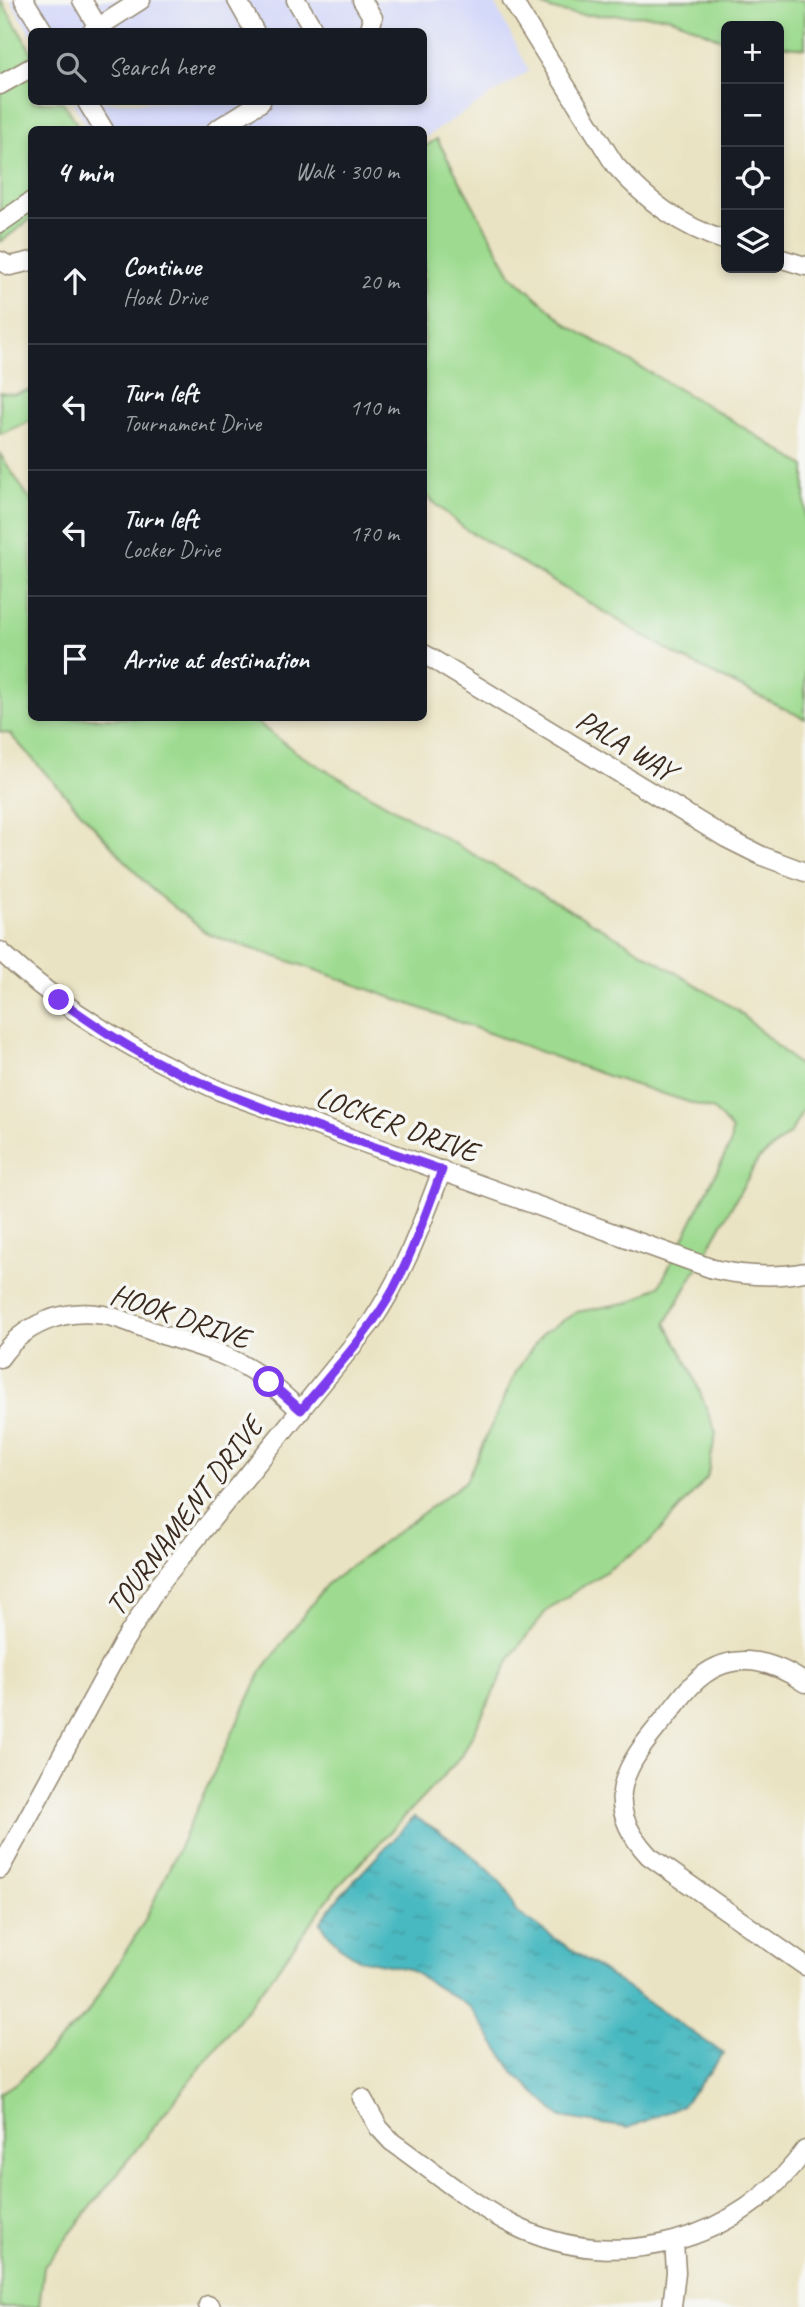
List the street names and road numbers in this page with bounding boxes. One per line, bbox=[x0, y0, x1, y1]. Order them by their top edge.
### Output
street label: PALA WAY bbox=[569, 700, 688, 793]
street label: LOCKER DRIVE bbox=[311, 1077, 487, 1172]
street label: HOOK DRIVE bbox=[106, 1275, 258, 1359]
street label: TOURNAMENT DRIVE bbox=[97, 1406, 273, 1623]

